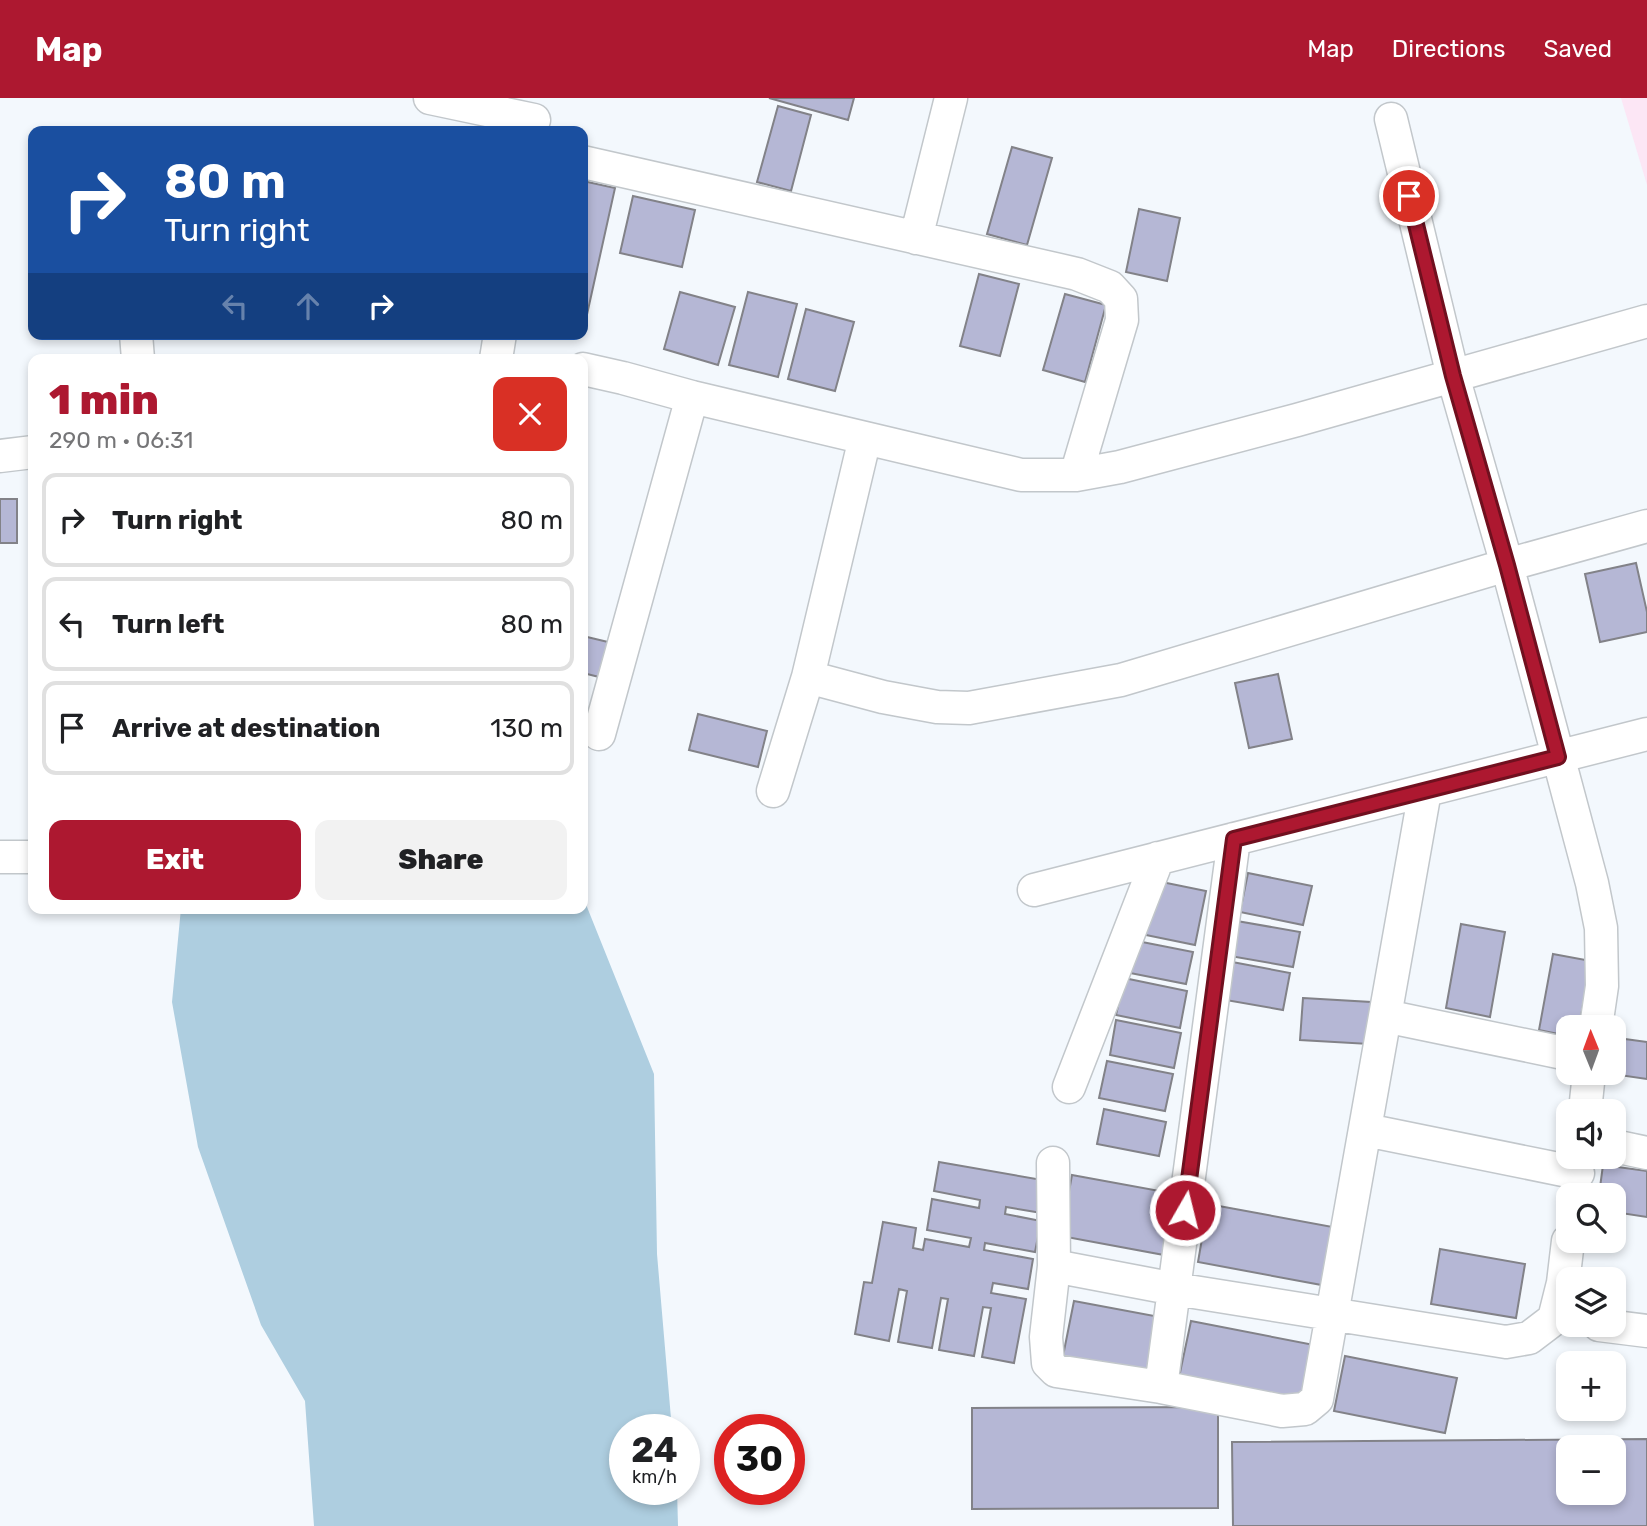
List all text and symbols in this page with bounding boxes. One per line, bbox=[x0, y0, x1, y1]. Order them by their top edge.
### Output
text: Map bbox=[35, 30, 103, 69]
text: Map bbox=[1307, 35, 1354, 63]
text: Directions bbox=[1392, 35, 1505, 63]
text: Saved bbox=[1543, 35, 1612, 63]
text: 80 m bbox=[164, 152, 286, 210]
icon: right bbox=[49, 154, 140, 245]
pin bbox=[1379, 166, 1439, 226]
icon: arrive bbox=[1390, 177, 1428, 215]
text: Turn right bbox=[164, 211, 309, 249]
icon: left bbox=[216, 287, 254, 325]
icon: ahead bbox=[289, 287, 327, 325]
icon: right bbox=[362, 287, 400, 325]
text: 1 min bbox=[49, 375, 159, 425]
button: close bbox=[493, 377, 567, 451]
text: 290 m · 06:31 bbox=[49, 426, 193, 454]
icon: right bbox=[53, 501, 91, 539]
text: Turn right bbox=[112, 505, 242, 536]
text: 80 m bbox=[500, 505, 563, 536]
icon: left bbox=[53, 605, 91, 643]
text: Turn left bbox=[112, 609, 224, 640]
text: 80 m bbox=[500, 609, 563, 640]
icon: arrive bbox=[53, 709, 91, 747]
text: Arrive at destination bbox=[112, 713, 380, 744]
text: 130 m bbox=[490, 713, 563, 744]
button: Exit bbox=[49, 820, 301, 900]
button: Share bbox=[315, 820, 567, 900]
north arrow bbox=[1556, 1015, 1626, 1085]
map controls bbox=[1556, 1015, 1626, 1505]
button: sound bbox=[1556, 1099, 1626, 1169]
position arrow bbox=[1148, 1173, 1222, 1247]
button: search bbox=[1556, 1183, 1626, 1253]
button: layers bbox=[1556, 1267, 1626, 1337]
button: + bbox=[1556, 1351, 1626, 1421]
speed limit sign: 30 bbox=[714, 1414, 805, 1505]
text: 24 bbox=[631, 1429, 678, 1471]
button: − bbox=[1556, 1435, 1626, 1505]
text: km/h bbox=[632, 1466, 677, 1488]

